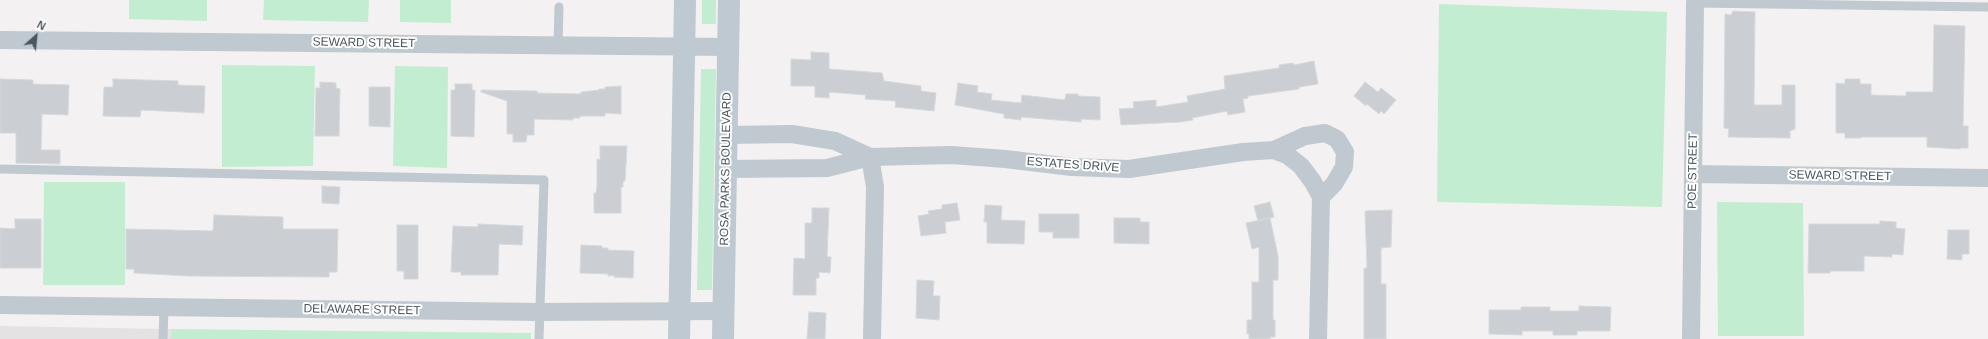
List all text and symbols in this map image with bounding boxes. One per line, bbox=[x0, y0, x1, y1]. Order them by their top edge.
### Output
north arrow bbox=[16, 16, 56, 56]
text: N bbox=[35, 18, 48, 32]
street label: SEWARD STREET bbox=[312, 35, 416, 51]
street label: ROSA PARKS BOULEVARD bbox=[717, 92, 735, 246]
street label: POE STREET bbox=[1685, 133, 1701, 209]
street label: ESTATES DRIVE bbox=[1026, 155, 1120, 175]
street label: SEWARD STREET bbox=[1788, 168, 1892, 184]
street label: DELAWARE STREET bbox=[303, 302, 421, 318]

